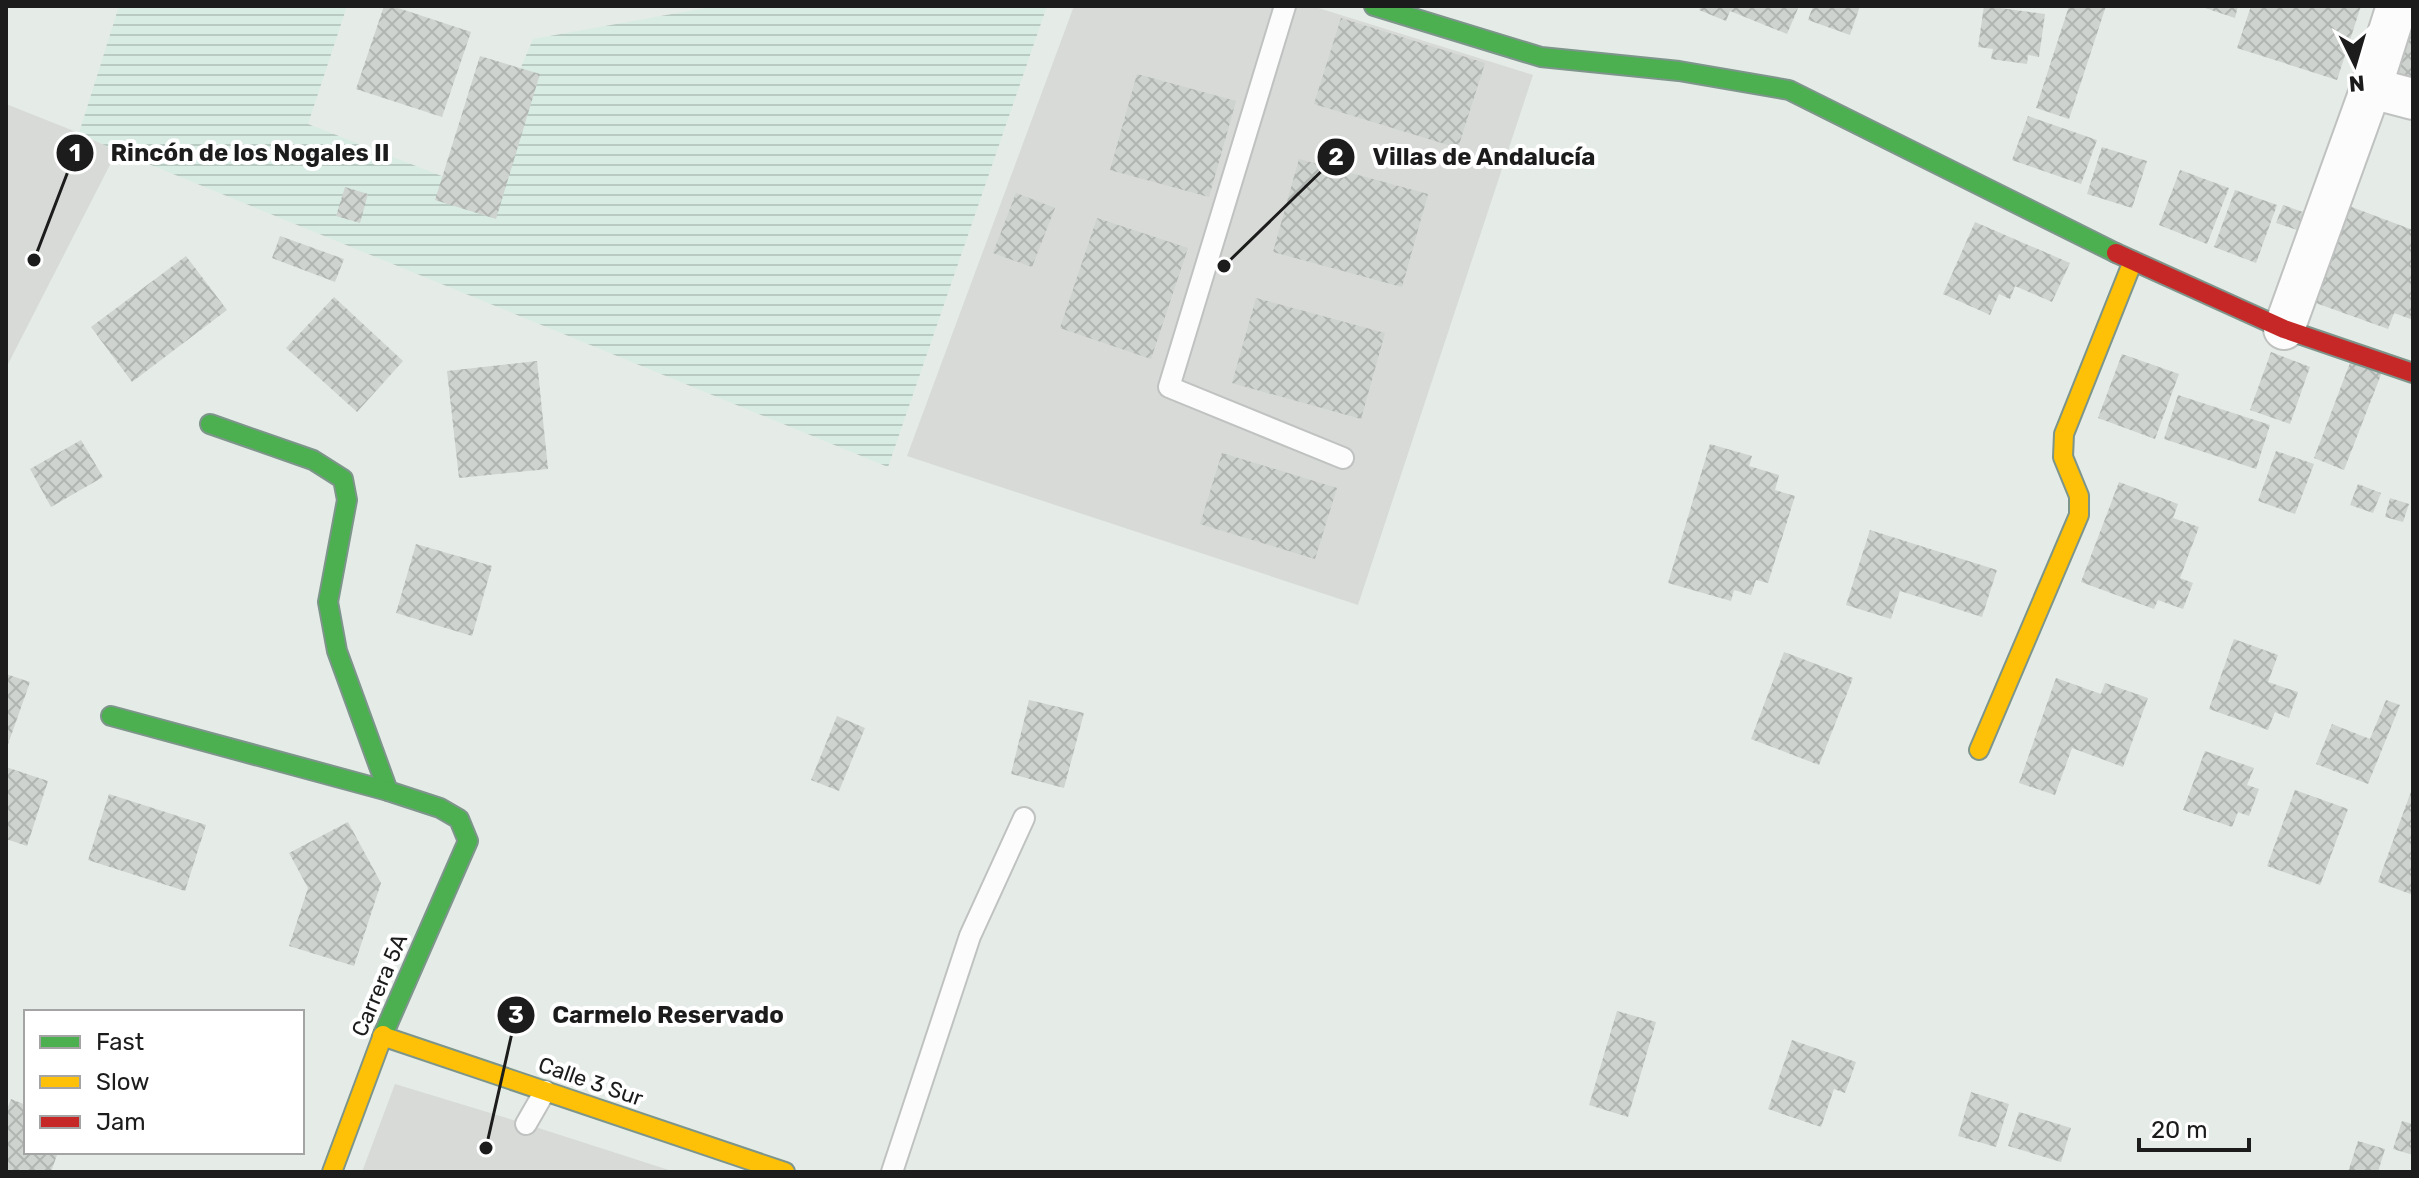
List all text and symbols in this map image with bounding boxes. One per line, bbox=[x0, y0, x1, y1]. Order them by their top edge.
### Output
north arrow bbox=[2315, 24, 2395, 104]
text: N bbox=[2348, 69, 2366, 98]
callout: Rincón de los Nogales II bbox=[55, 129, 406, 177]
callout: Villas de Andalucía bbox=[1316, 133, 1611, 181]
text: 1 bbox=[69, 139, 81, 167]
text: Rincón de los Nogales II bbox=[110, 139, 390, 167]
text: 2 bbox=[1328, 143, 1344, 171]
text: Villas de Andalucía bbox=[1373, 143, 1595, 171]
street label: Carrera 5A bbox=[346, 929, 413, 1041]
callout: Carmelo Reservado bbox=[496, 991, 800, 1039]
text: 3 bbox=[508, 1001, 524, 1029]
text: Carmelo Reservado bbox=[552, 1001, 784, 1029]
legend bbox=[24, 1010, 304, 1154]
text: Fast bbox=[96, 1028, 144, 1056]
street label: Calle 3 Sur bbox=[535, 1051, 647, 1112]
text: Slow bbox=[96, 1068, 149, 1096]
scale bar bbox=[2139, 1102, 2249, 1152]
text: Jam bbox=[96, 1108, 146, 1136]
text: 20 m bbox=[2151, 1116, 2208, 1144]

